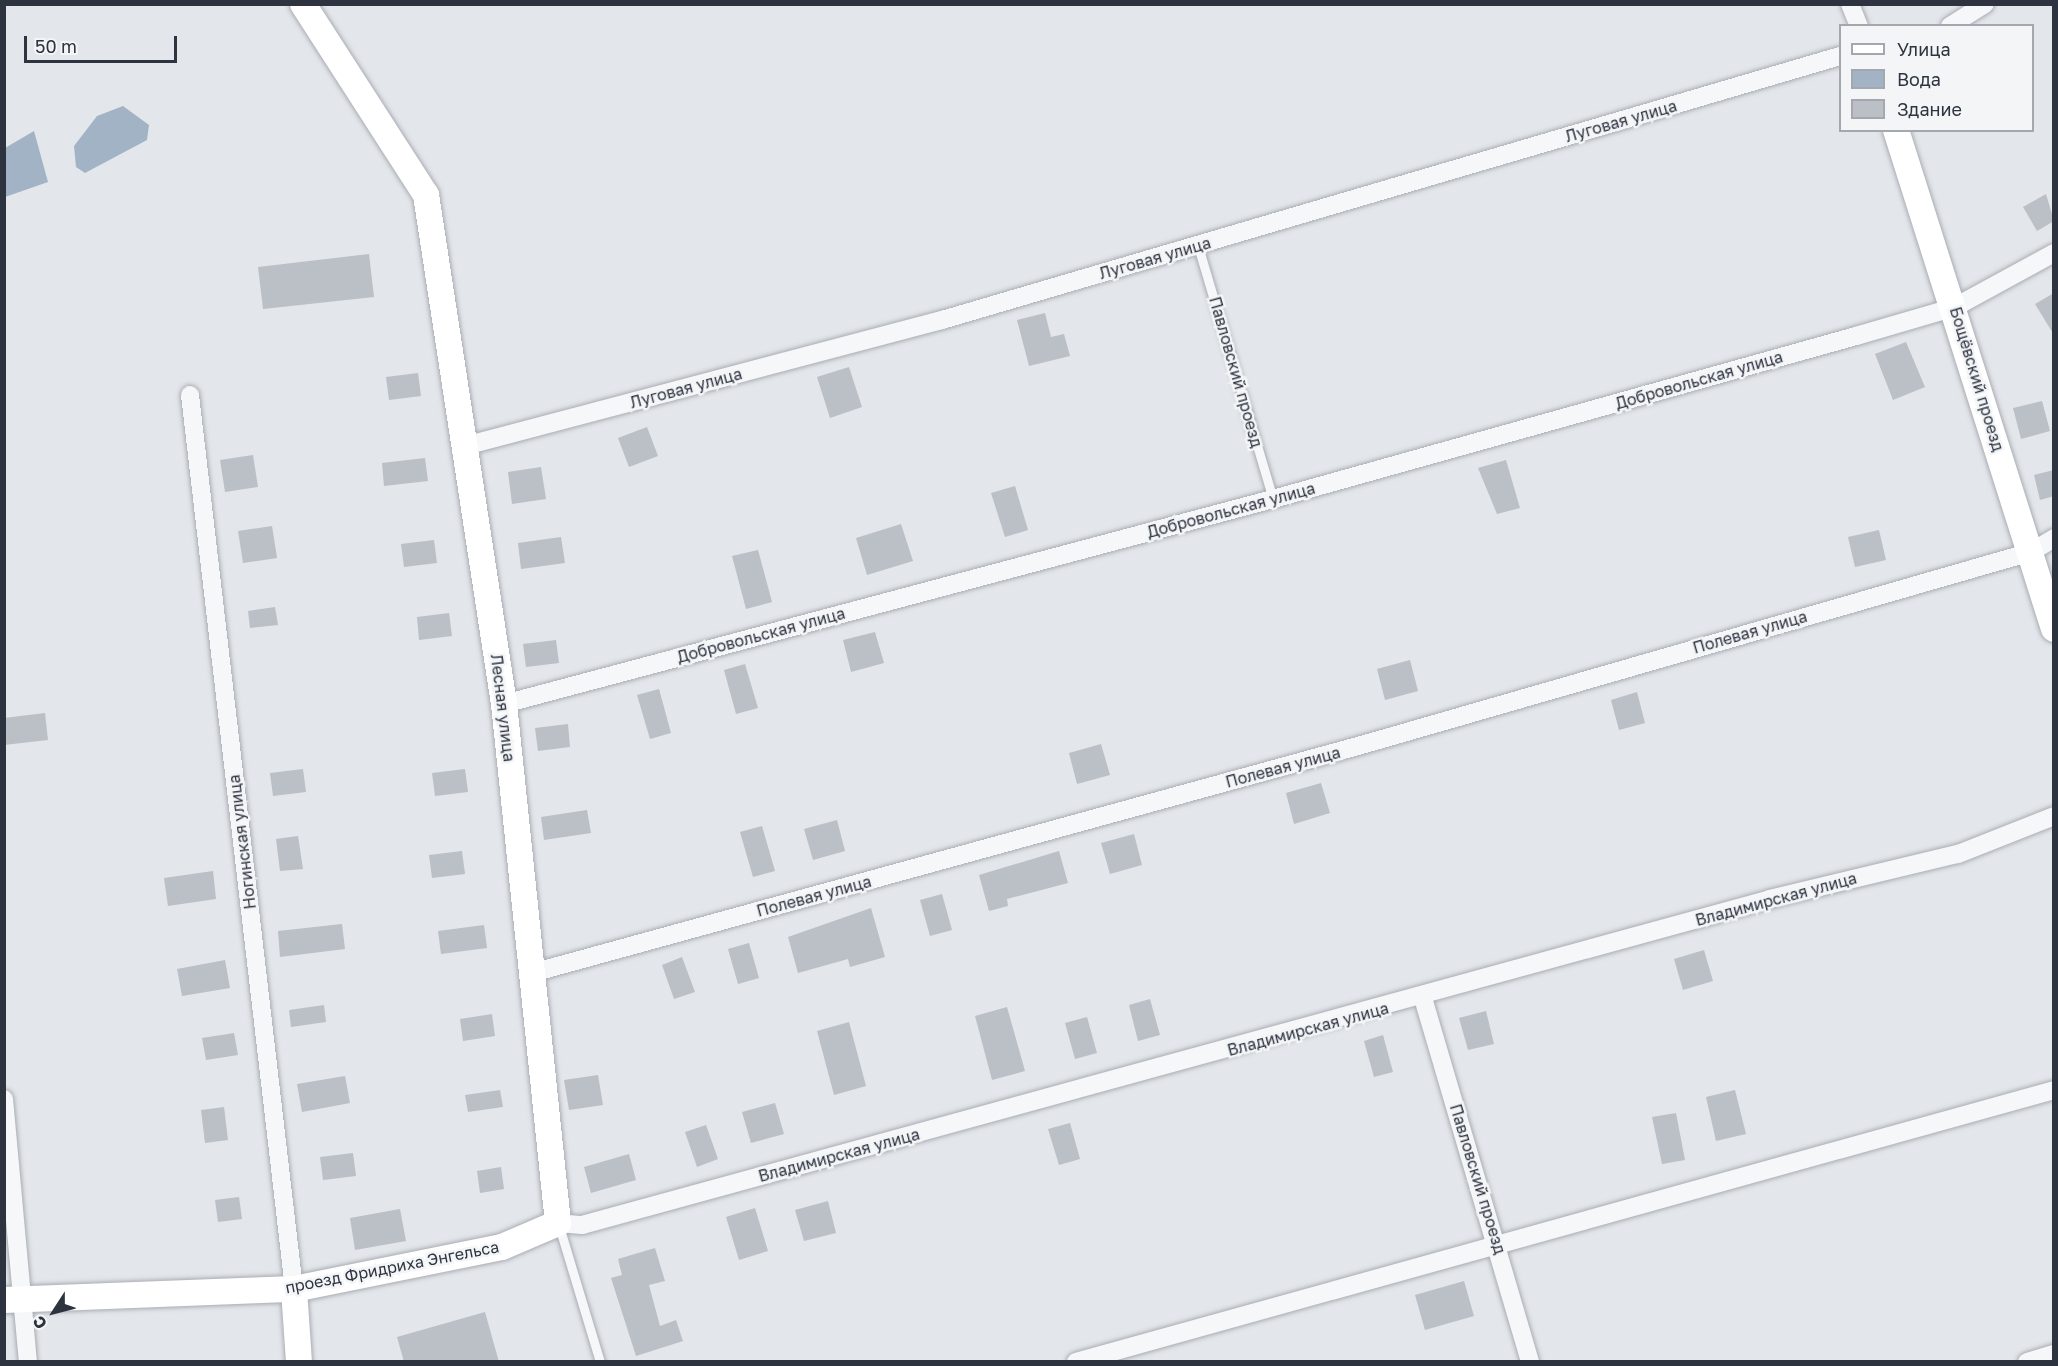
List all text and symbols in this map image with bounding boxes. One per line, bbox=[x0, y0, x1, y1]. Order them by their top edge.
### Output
scale bar bbox=[27, 24, 180, 62]
legend bbox=[1839, 24, 2034, 132]
text: 50 m bbox=[35, 35, 77, 57]
text: Улица bbox=[1897, 38, 1951, 60]
text: Вода bbox=[1897, 68, 1941, 90]
street label: Луговая улица bbox=[1563, 96, 1679, 146]
text: Здание bbox=[1897, 98, 1962, 120]
street label: Луговая улица bbox=[1097, 233, 1213, 283]
street label: Павловский проезд bbox=[1205, 294, 1267, 450]
street label: Бощёвский проезд bbox=[1946, 305, 2008, 453]
street label: Добровольская улица bbox=[1613, 347, 1785, 413]
street label: Луговая улица bbox=[628, 364, 744, 412]
street label: Добровольская улица bbox=[1145, 478, 1317, 542]
street label: Добровольская улица bbox=[675, 603, 847, 667]
street label: Полевая улица bbox=[1691, 606, 1809, 658]
street label: Лесная улица bbox=[487, 653, 519, 763]
street label: Полевая улица bbox=[1223, 742, 1343, 792]
street label: Ногинская улица bbox=[224, 774, 260, 910]
street label: Владимирская улица bbox=[1693, 868, 1859, 930]
street label: Полевая улица bbox=[754, 871, 874, 921]
street label: Владимирская улица bbox=[1225, 998, 1391, 1060]
street label: Павловский проезд bbox=[1446, 1102, 1510, 1256]
street label: Владимирская улица bbox=[756, 1124, 922, 1186]
street label: проезд Фридриха Энгельса bbox=[283, 1237, 501, 1297]
north arrow bbox=[24, 1282, 84, 1342]
text: С bbox=[28, 1312, 51, 1333]

